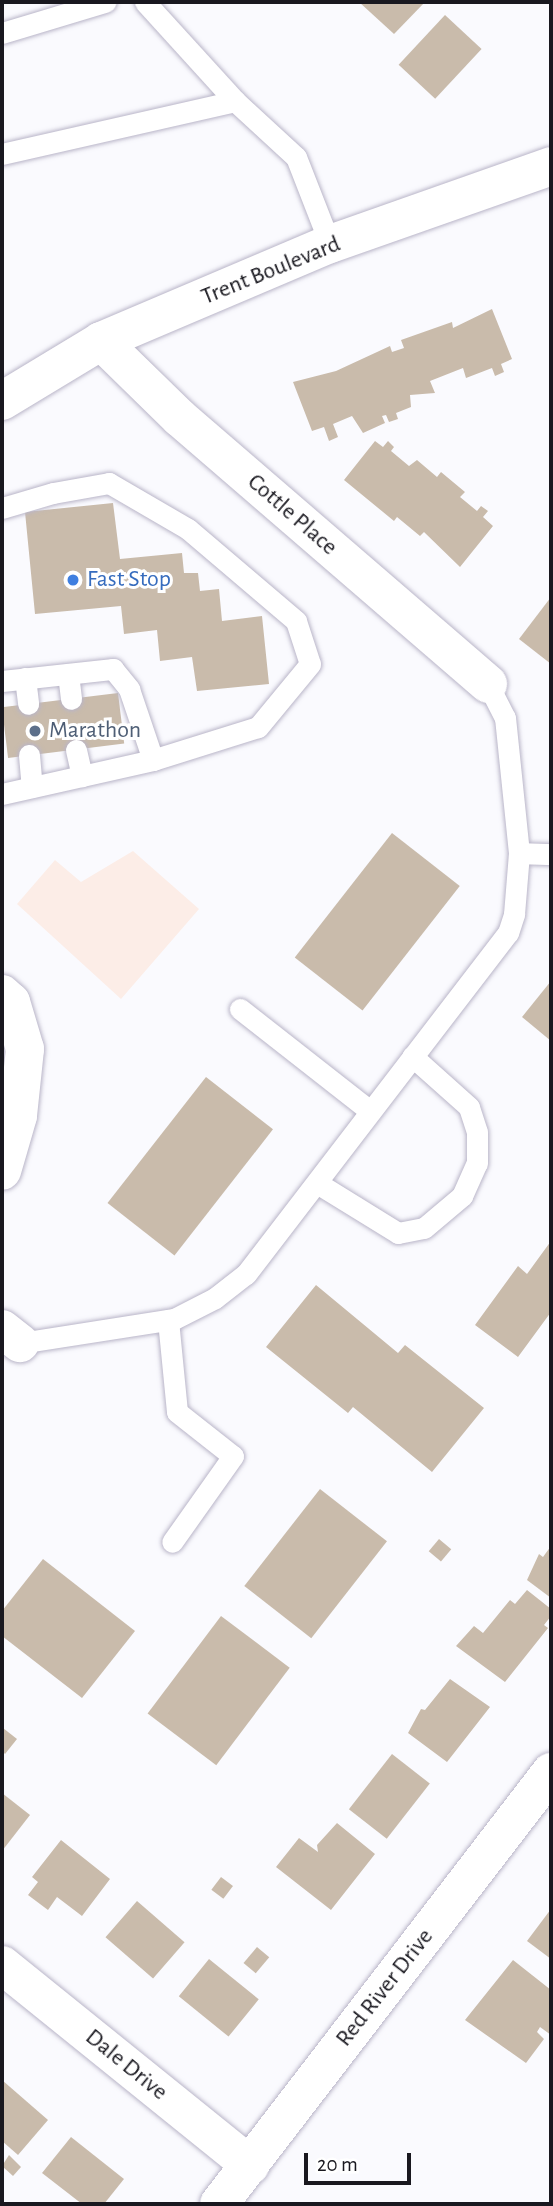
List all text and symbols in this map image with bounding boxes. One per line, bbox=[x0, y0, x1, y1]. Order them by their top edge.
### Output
street label: Trent Boulevard bbox=[197, 230, 345, 312]
street label: Cottle Place bbox=[241, 468, 343, 562]
place label: Fast Stop bbox=[87, 566, 171, 594]
marker: Fast Stop bbox=[65, 572, 81, 588]
place label: Marathon bbox=[49, 717, 141, 745]
marker: Marathon bbox=[27, 723, 43, 739]
street label: Red River Drive bbox=[330, 1923, 440, 2053]
street label: Dale Drive bbox=[79, 2023, 173, 2107]
scale bar bbox=[308, 2140, 415, 2184]
text: 20 m bbox=[317, 2154, 358, 2175]

